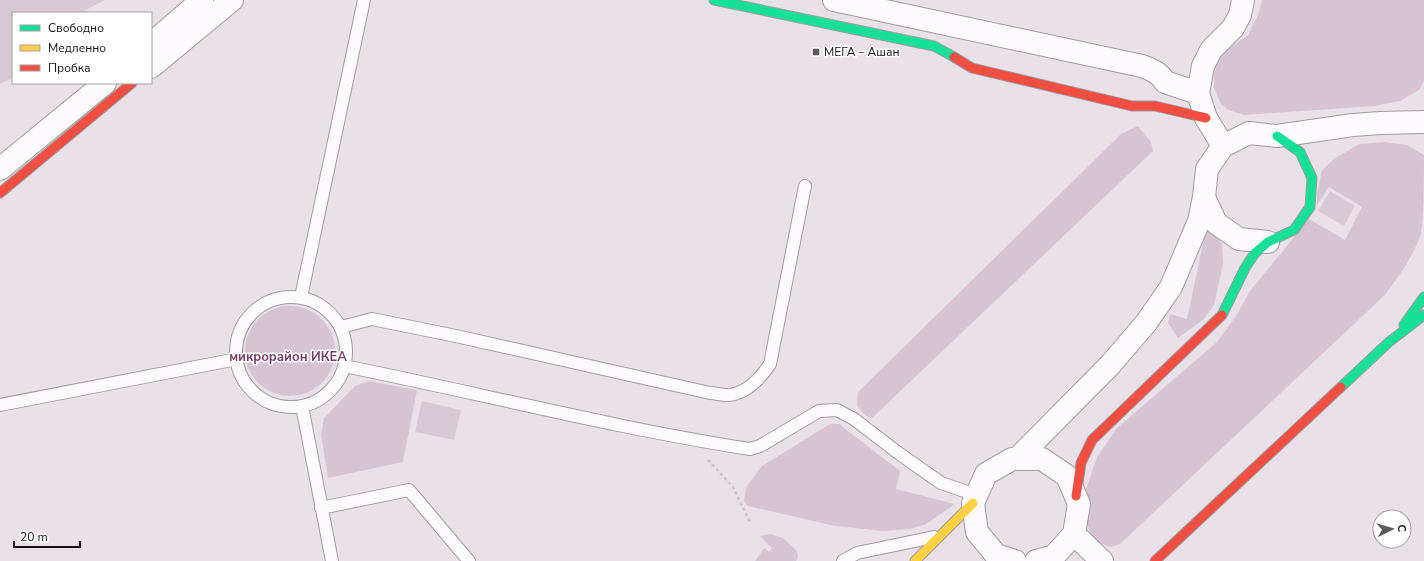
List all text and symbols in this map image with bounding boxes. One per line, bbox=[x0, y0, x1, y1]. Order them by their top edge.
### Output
legend bbox=[12, 12, 152, 84]
text: Свободно bbox=[48, 20, 104, 36]
text: Медленно bbox=[48, 40, 106, 56]
place label: МЕГА – Ашан bbox=[824, 44, 899, 60]
marker: МЕГА – Ашан bbox=[811, 47, 821, 57]
text: Пробка bbox=[48, 60, 91, 76]
district label: микрорайон ИКЕА bbox=[229, 348, 347, 366]
north arrow bbox=[1372, 509, 1412, 549]
scale bar bbox=[14, 523, 80, 549]
text: С bbox=[1394, 524, 1409, 533]
text: 20 m bbox=[20, 529, 48, 545]

